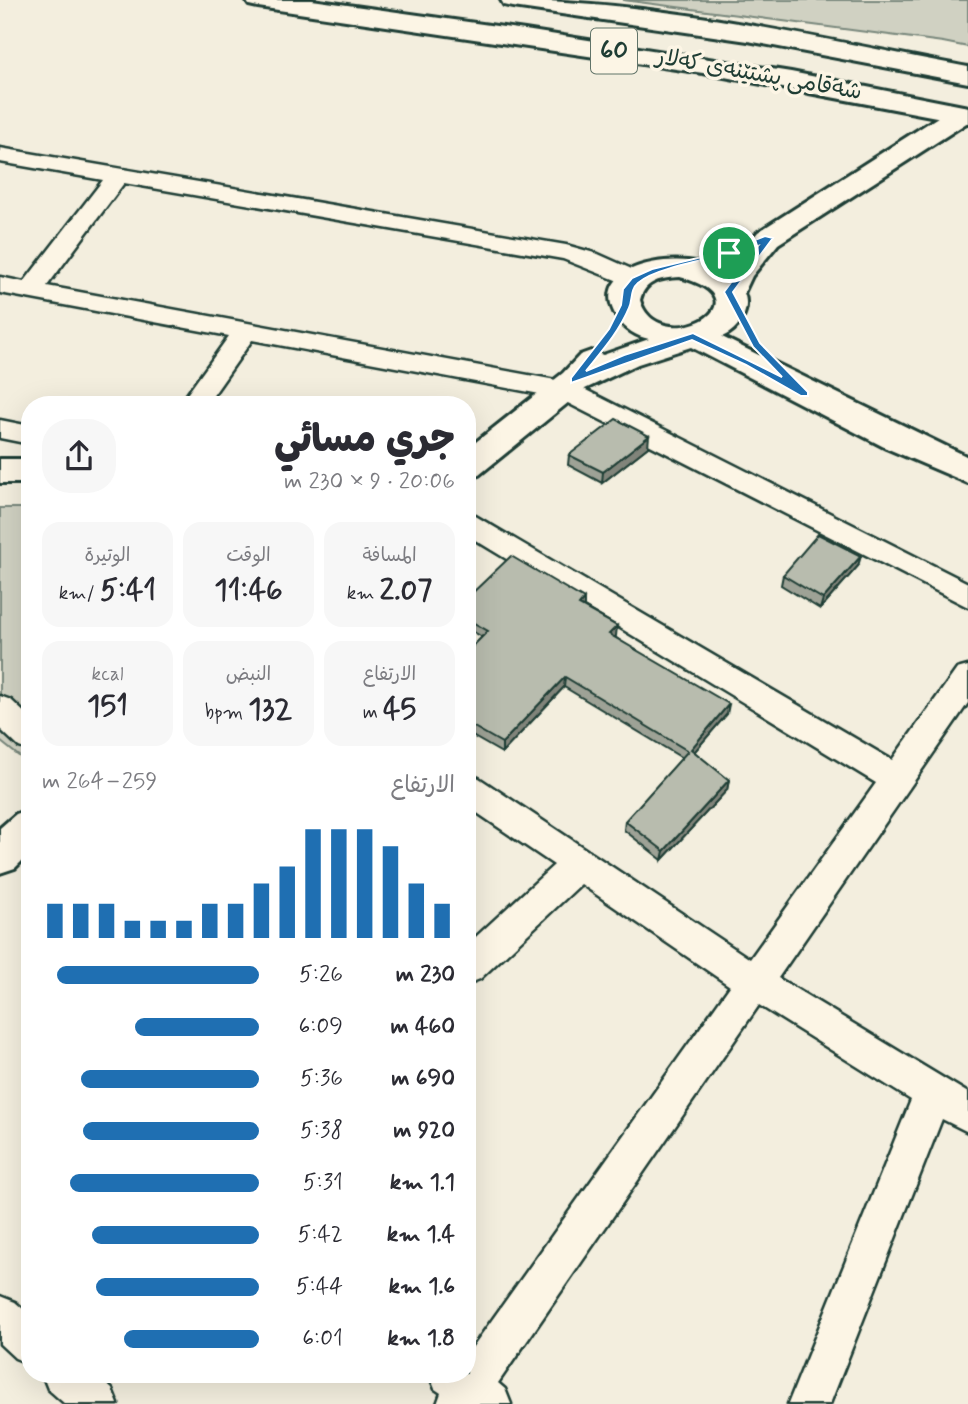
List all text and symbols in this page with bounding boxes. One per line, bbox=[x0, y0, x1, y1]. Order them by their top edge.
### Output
road number: 60 bbox=[591, 28, 637, 74]
street label: شەقامی پشتێنەی کەلار bbox=[652, 42, 864, 108]
pin bbox=[699, 223, 759, 283]
icon: arrive bbox=[710, 234, 748, 272]
text: جري مسائي bbox=[274, 416, 455, 465]
button: share bbox=[42, 419, 116, 493]
text: 20:06 · 9 × 230 m bbox=[284, 467, 455, 497]
text: الوتيرة bbox=[85, 543, 130, 568]
text: الوقت bbox=[226, 543, 271, 568]
text: المسافة bbox=[362, 543, 417, 568]
text: 5:41 bbox=[100, 571, 156, 610]
text: 11:46 bbox=[214, 571, 283, 610]
text: 2.07 bbox=[380, 571, 432, 610]
text: /km bbox=[59, 581, 100, 606]
text: km bbox=[347, 581, 380, 606]
text: kcal bbox=[92, 662, 123, 687]
text: النبض bbox=[226, 662, 271, 687]
text: الارتفاع bbox=[363, 662, 416, 687]
text: 151 bbox=[87, 687, 128, 726]
text: 132 bbox=[248, 690, 292, 729]
text: 45 bbox=[383, 690, 416, 729]
text: bpm bbox=[205, 700, 248, 725]
text: m bbox=[363, 700, 383, 725]
text: 259–264 m bbox=[42, 767, 157, 797]
text: الارتفاع bbox=[391, 771, 455, 801]
text: 5:26 bbox=[299, 960, 343, 990]
text: 230 m bbox=[396, 960, 455, 990]
text: 6:09 bbox=[299, 1012, 343, 1042]
text: 460 m bbox=[391, 1012, 455, 1042]
text: 5:36 bbox=[300, 1064, 343, 1094]
text: 690 m bbox=[391, 1064, 455, 1094]
text: 5:38 bbox=[300, 1116, 343, 1146]
text: 920 m bbox=[393, 1116, 455, 1146]
text: 5:31 bbox=[303, 1168, 343, 1198]
text: 1.1 km bbox=[390, 1168, 455, 1198]
text: 5:42 bbox=[298, 1220, 343, 1250]
text: 1.4 km bbox=[387, 1220, 455, 1250]
text: 5:44 bbox=[296, 1272, 343, 1302]
text: 1.6 km bbox=[388, 1272, 455, 1302]
text: 6:01 bbox=[302, 1324, 343, 1354]
text: 1.8 km bbox=[387, 1324, 455, 1354]

